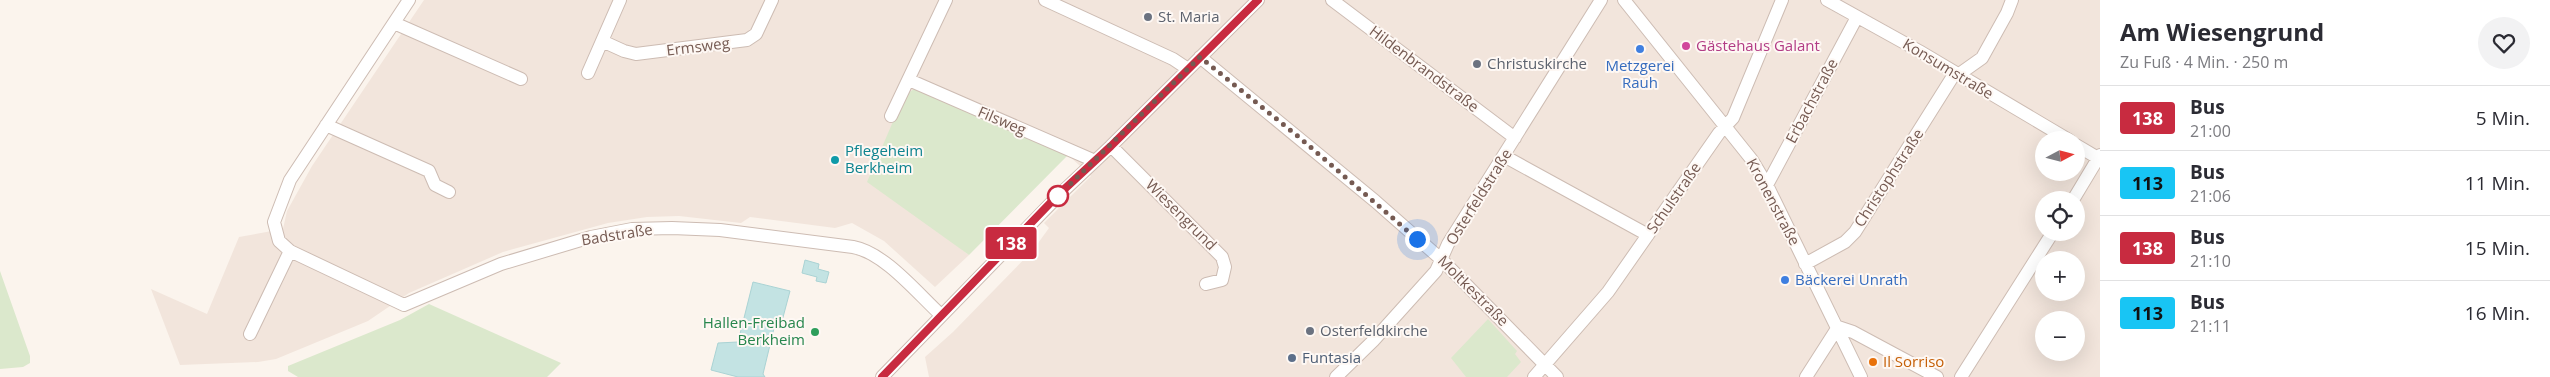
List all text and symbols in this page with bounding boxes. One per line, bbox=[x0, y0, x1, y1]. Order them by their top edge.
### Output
place label: St. Maria bbox=[1158, 6, 1220, 26]
marker: St. Maria bbox=[1142, 11, 1154, 23]
text: Am Wiesengrund bbox=[2120, 15, 2324, 48]
button: heart bbox=[2478, 17, 2530, 69]
street label: Hildenbrandstraße bbox=[1366, 20, 1483, 116]
street label: Ermsweg bbox=[665, 32, 731, 60]
street label: Konsumstraße bbox=[1899, 33, 1998, 103]
place label: Gästehaus Galant bbox=[1696, 35, 1820, 55]
marker: Gästehaus Galant bbox=[1680, 40, 1692, 52]
marker: Metzgerei Rauh bbox=[1634, 43, 1646, 55]
text: Zu Fuß · 4 Min. · 250 m bbox=[2120, 51, 2288, 73]
place label: Christuskirche bbox=[1487, 53, 1587, 73]
place label: Metzgerei Rauh bbox=[1605, 55, 1675, 92]
street label: Erbachstraße bbox=[1780, 55, 1842, 146]
marker: Christuskirche bbox=[1471, 58, 1483, 70]
text: Bus bbox=[2190, 94, 2225, 120]
street label: Filsweg bbox=[975, 101, 1030, 139]
text: 5 Min. bbox=[2476, 105, 2530, 131]
text: 138 bbox=[2132, 106, 2163, 130]
text: 21:00 bbox=[2190, 120, 2231, 142]
street label: Christophstraße bbox=[1849, 125, 1927, 230]
north arrow bbox=[2035, 131, 2085, 181]
map controls bbox=[2035, 131, 2085, 361]
place label: Pflegeheim Berkheim bbox=[845, 140, 923, 177]
street label: Osterfeldstraße bbox=[1441, 145, 1516, 248]
marker: Pflegeheim Berkheim bbox=[829, 154, 841, 166]
street label: Kronenstraße bbox=[1743, 155, 1805, 249]
street label: Schulstraße bbox=[1641, 158, 1705, 237]
text: Bus bbox=[2190, 159, 2225, 185]
text: 11 Min. bbox=[2465, 170, 2530, 196]
text: 113 bbox=[2132, 171, 2163, 195]
street label: Wiesengrund bbox=[1142, 174, 1222, 254]
unlabelled marker bbox=[1047, 185, 1069, 207]
text: 21:06 bbox=[2190, 185, 2231, 207]
button: locate bbox=[2035, 191, 2085, 241]
street label: Badstraße bbox=[580, 219, 654, 250]
text: Bus bbox=[2190, 224, 2225, 250]
line badge: 138 bbox=[982, 227, 1040, 259]
your location bbox=[1405, 227, 1430, 252]
text: 138 bbox=[996, 231, 1026, 255]
text: 15 Min. bbox=[2465, 235, 2530, 261]
text: 138 bbox=[2132, 236, 2163, 260]
street label: Moltkestraße bbox=[1434, 250, 1514, 330]
text: 21:10 bbox=[2190, 250, 2231, 272]
button: + bbox=[2035, 251, 2085, 301]
place label: Bäckerei Unrath bbox=[1795, 269, 1908, 289]
marker: Bäckerei Unrath bbox=[1779, 274, 1791, 286]
text: Bus bbox=[2190, 289, 2225, 315]
text: 16 Min. bbox=[2465, 300, 2530, 326]
text: 113 bbox=[2132, 301, 2163, 325]
button: − bbox=[2035, 311, 2085, 361]
place label: Hallen-Freibad Berkheim bbox=[703, 312, 805, 349]
text: 21:11 bbox=[2190, 315, 2231, 337]
place label: Osterfeldkirche bbox=[1320, 320, 1428, 340]
marker: Osterfeldkirche bbox=[1304, 325, 1316, 337]
marker: Hallen-Freibad Berkheim bbox=[809, 326, 821, 338]
place label: Funtasia bbox=[1302, 347, 1361, 367]
place label: Il Sorriso bbox=[1883, 351, 1944, 371]
marker: Funtasia bbox=[1286, 352, 1298, 364]
marker: Il Sorriso bbox=[1867, 356, 1879, 368]

